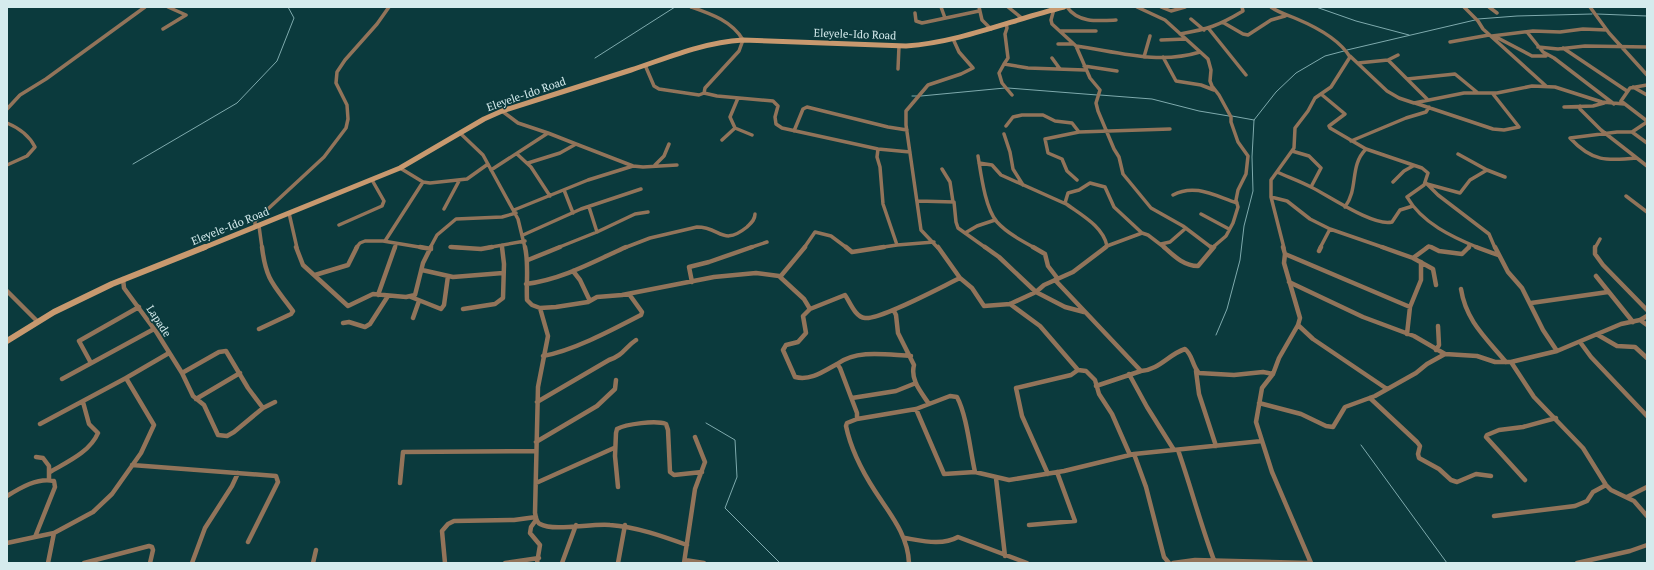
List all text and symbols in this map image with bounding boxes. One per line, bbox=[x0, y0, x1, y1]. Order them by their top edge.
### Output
street label: Eleyele-Ido Road bbox=[813, 26, 897, 42]
street label: Eleyele-Ido Road bbox=[485, 74, 567, 114]
street label: Eleyele-Ido Road bbox=[189, 204, 271, 248]
street label: Lapade bbox=[144, 303, 175, 340]

